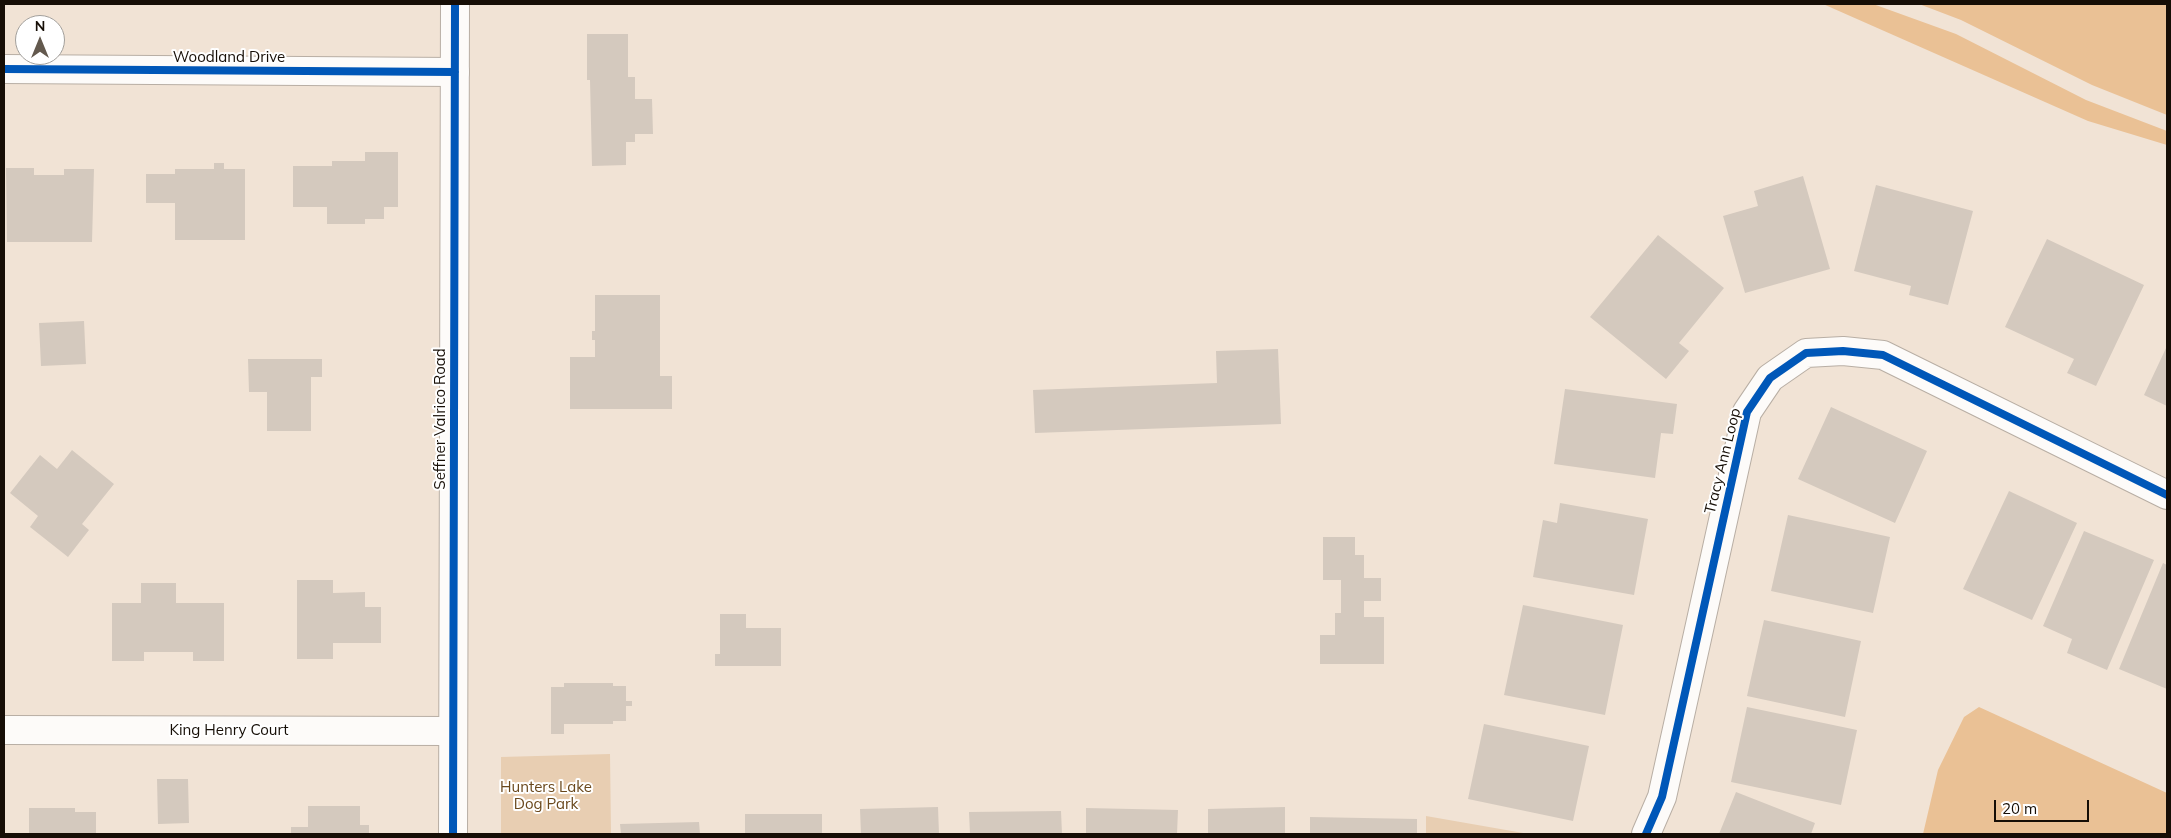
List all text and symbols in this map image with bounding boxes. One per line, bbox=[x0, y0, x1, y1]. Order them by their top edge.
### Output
north arrow bbox=[15, 15, 65, 65]
text: N bbox=[35, 17, 45, 35]
street label: Woodland Drive bbox=[173, 48, 285, 66]
street label: Seffner Valrico Road bbox=[431, 348, 449, 490]
street label: Tracy Ann Loop bbox=[1701, 406, 1745, 516]
street label: King Henry Court bbox=[169, 721, 289, 739]
park label: Hunters Lake Dog Park bbox=[500, 778, 592, 813]
scale bar bbox=[1996, 790, 2091, 822]
text: 20 m bbox=[2002, 799, 2037, 818]

